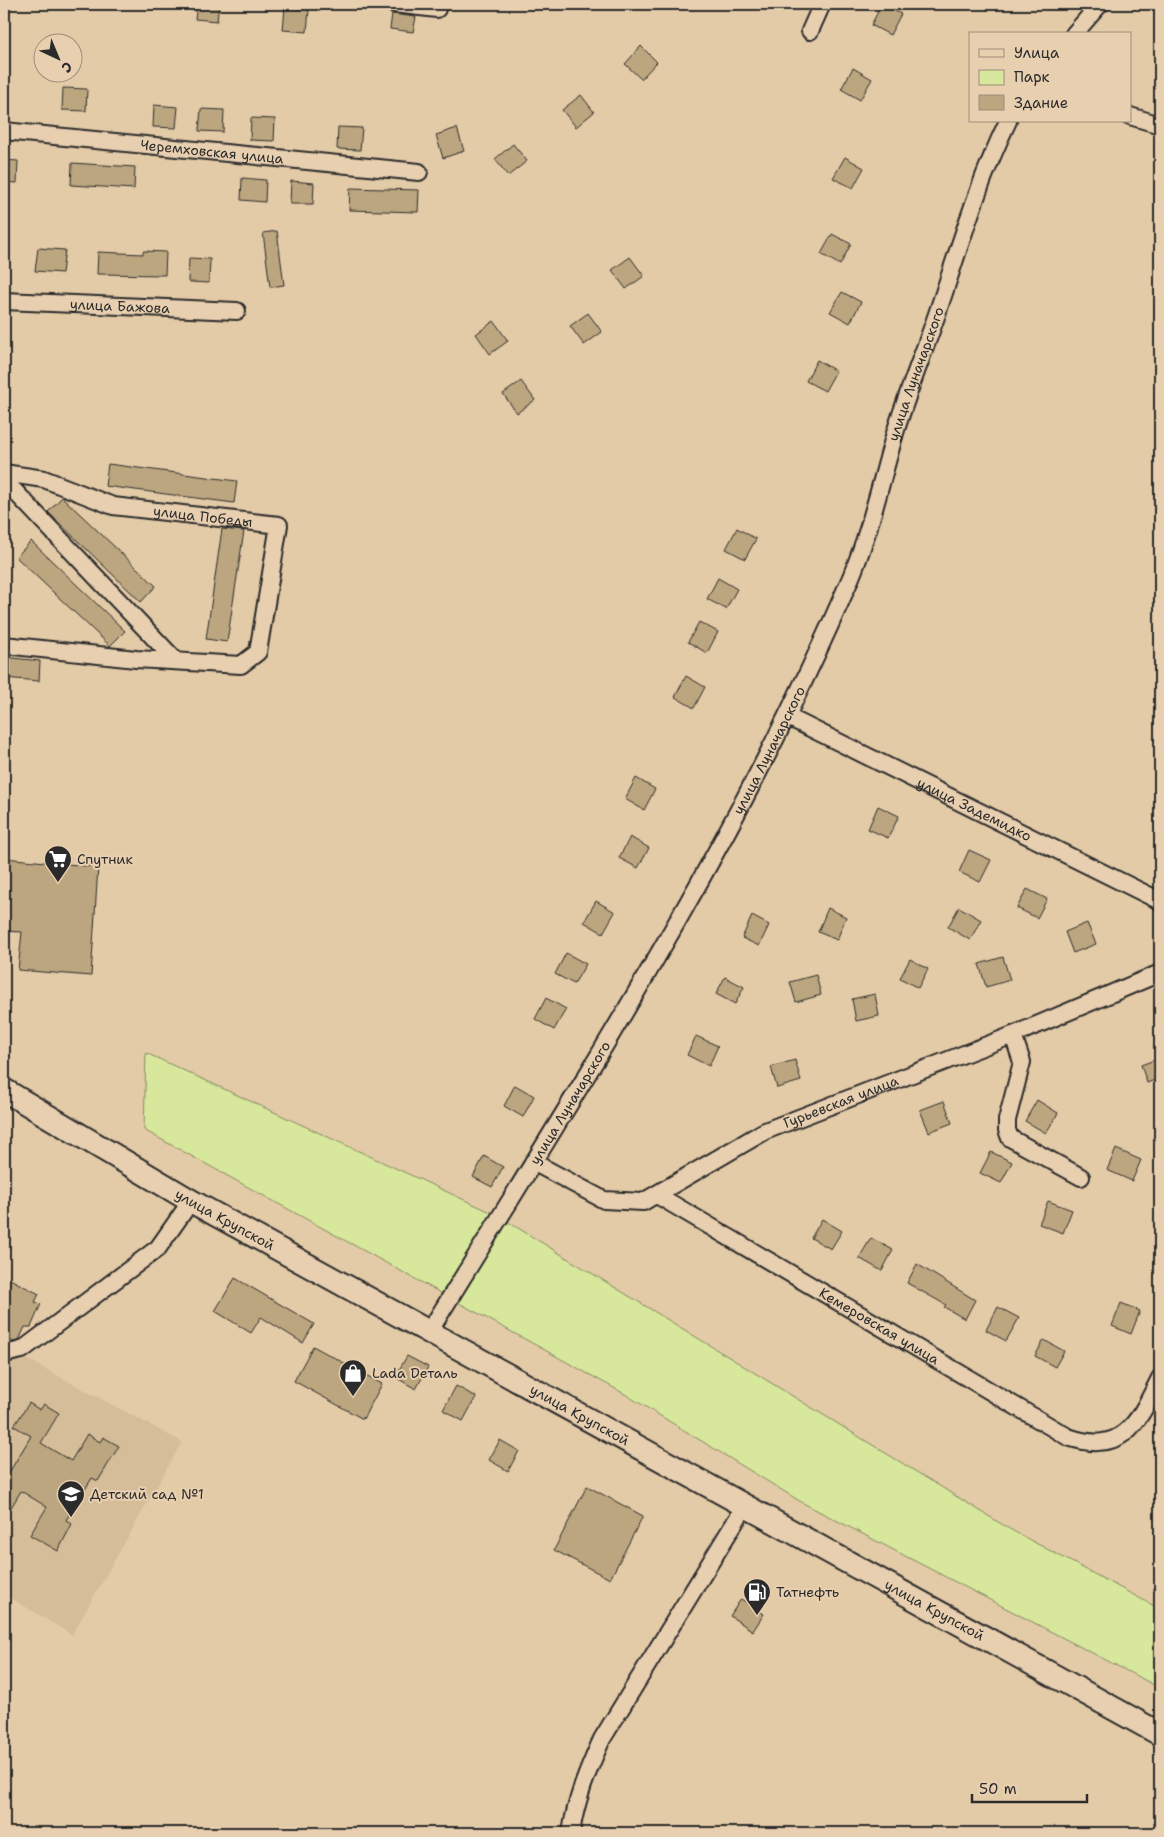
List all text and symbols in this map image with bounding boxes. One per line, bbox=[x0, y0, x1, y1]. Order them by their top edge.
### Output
north arrow bbox=[32, 32, 82, 82]
legend bbox=[969, 32, 1132, 122]
text: Улица bbox=[1014, 43, 1060, 63]
text: С bbox=[58, 58, 76, 77]
text: Парк bbox=[1014, 67, 1050, 87]
text: Здание bbox=[1014, 93, 1068, 113]
street label: Черемховская улица bbox=[140, 136, 285, 168]
street label: улица Бажова bbox=[70, 295, 170, 317]
street label: улица Луначарского bbox=[884, 305, 948, 443]
street label: улица Победы bbox=[152, 502, 253, 531]
street label: улица Луначарского bbox=[729, 683, 809, 817]
street label: улица Задемидко bbox=[914, 773, 1035, 845]
supermarket icon: Спутник bbox=[43, 844, 73, 883]
place label: Спутник bbox=[77, 850, 133, 868]
street label: улица Луначарского bbox=[525, 1038, 614, 1168]
street label: Гурьевская улица bbox=[781, 1071, 901, 1132]
street label: улица Крупской bbox=[172, 1185, 278, 1254]
street label: Кемеровская улица bbox=[816, 1284, 943, 1368]
shop icon: Lada Dеталь bbox=[338, 1358, 368, 1397]
place label: Lada Dеталь bbox=[372, 1364, 458, 1382]
street label: улица Крупской bbox=[527, 1380, 633, 1449]
school or university icon: Детский сад №1 bbox=[56, 1479, 86, 1518]
place label: Детский сад №1 bbox=[90, 1485, 204, 1503]
street label: улица Крупской bbox=[882, 1575, 987, 1645]
fuel station icon: Татнефть bbox=[742, 1577, 772, 1616]
place label: Татнефть bbox=[776, 1583, 839, 1601]
scale bar bbox=[972, 1772, 1086, 1804]
text: 50 m bbox=[979, 1779, 1017, 1799]

